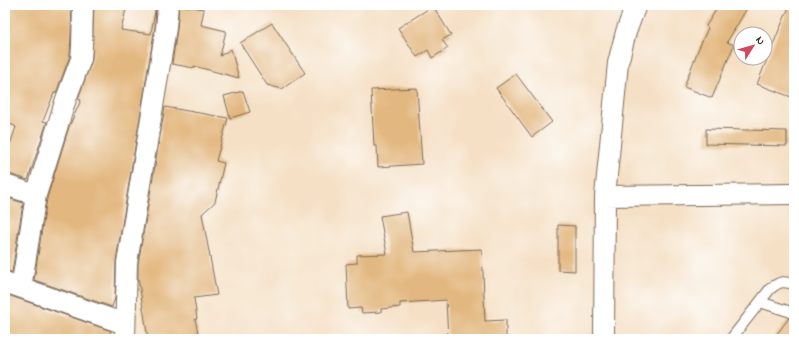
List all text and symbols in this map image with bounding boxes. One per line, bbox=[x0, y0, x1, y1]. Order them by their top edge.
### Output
north arrow bbox=[733, 26, 773, 66]
text: N bbox=[752, 33, 769, 48]

